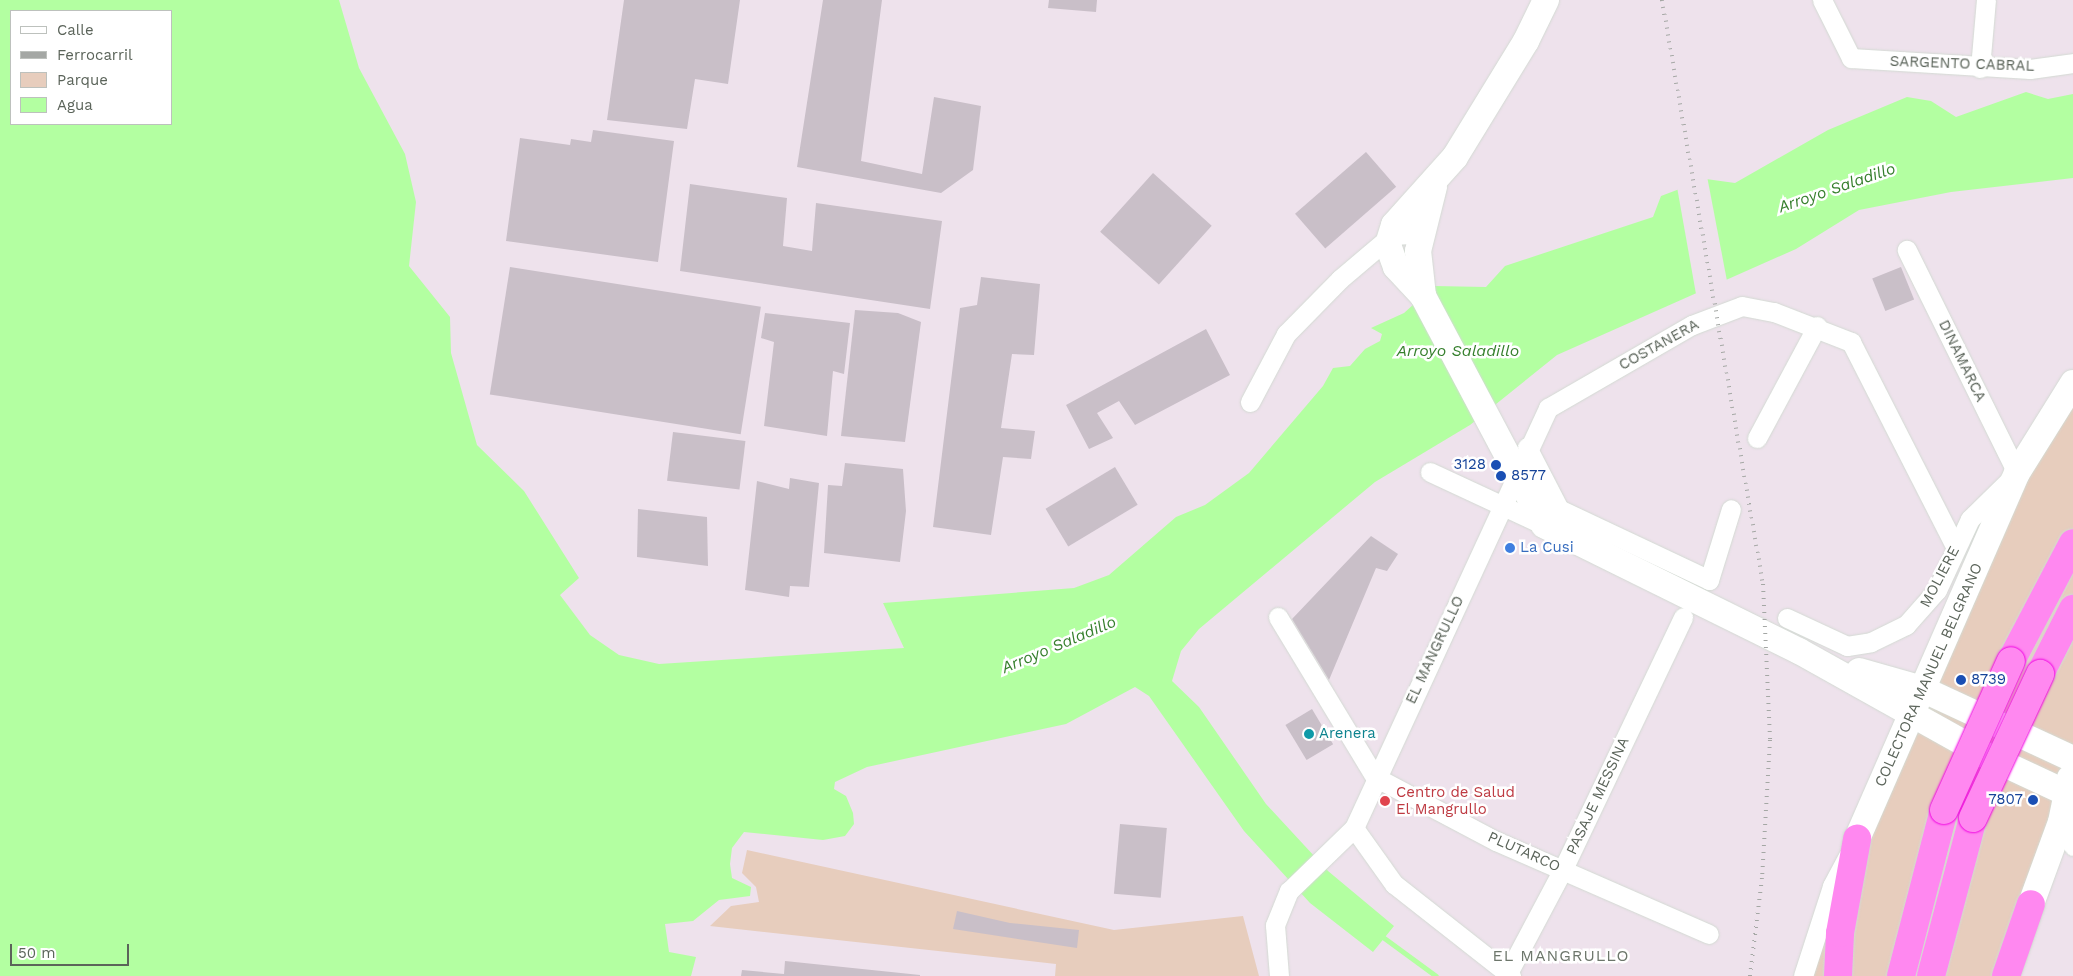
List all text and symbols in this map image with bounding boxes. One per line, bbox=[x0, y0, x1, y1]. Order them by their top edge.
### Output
legend bbox=[10, 10, 172, 125]
text: Calle bbox=[57, 21, 94, 39]
text: Ferrocarril bbox=[57, 46, 133, 64]
street label: SARGENTO CABRAL bbox=[1889, 52, 2035, 76]
text: Parque bbox=[57, 71, 108, 89]
text: Agua bbox=[57, 96, 93, 114]
water label: Arroyo Saladillo bbox=[1776, 159, 1898, 217]
street label: COSTANERA bbox=[1616, 316, 1702, 374]
street label: DINAMARCA bbox=[1934, 317, 1990, 405]
water label: Arroyo Saladillo bbox=[1397, 341, 1519, 361]
place label: 3128 bbox=[1453, 456, 1486, 474]
marker: 3128 bbox=[1490, 459, 1502, 471]
place label: 8577 bbox=[1511, 467, 1546, 485]
marker: 8577 bbox=[1495, 470, 1507, 482]
place label: La Cusi bbox=[1520, 539, 1574, 557]
marker: La Cusi bbox=[1504, 542, 1516, 554]
street label: MOLIERE bbox=[1916, 543, 1964, 611]
street label: COLECTORA MANUEL BELGRANO bbox=[1871, 560, 1987, 790]
street label: EL MANGRULLO bbox=[1402, 593, 1468, 707]
water label: Arroyo Saladillo bbox=[999, 612, 1119, 678]
place label: 8739 bbox=[1971, 671, 2006, 689]
marker: 8739 bbox=[1955, 674, 1967, 686]
place label: Arenera bbox=[1319, 725, 1376, 743]
marker: Arenera bbox=[1303, 728, 1315, 740]
street label: PASAJE MESSINA bbox=[1563, 734, 1633, 858]
place label: Centro de Salud El Mangrullo bbox=[1396, 783, 1515, 818]
place label: 7807 bbox=[1988, 791, 2023, 809]
marker: Centro de Salud El Mangrullo bbox=[1378, 794, 1392, 808]
marker: 7807 bbox=[2027, 794, 2039, 806]
street label: PLUTARCO bbox=[1485, 828, 1563, 876]
scale bar bbox=[12, 934, 131, 966]
text: 50 m bbox=[18, 944, 55, 962]
district label: EL MANGRULLO bbox=[1491, 946, 1631, 966]

